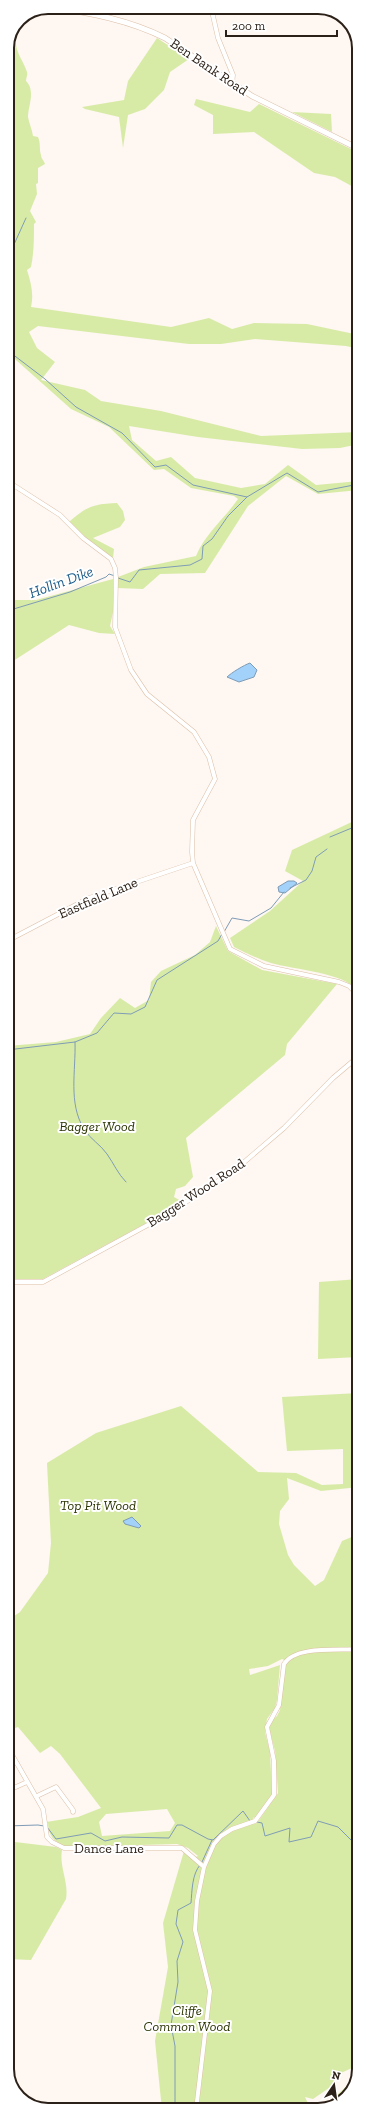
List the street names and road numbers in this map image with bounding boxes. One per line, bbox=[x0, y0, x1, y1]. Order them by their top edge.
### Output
street label: Ben Bank Road bbox=[167, 35, 251, 99]
street label: Eastfield Lane bbox=[56, 874, 141, 922]
street label: Bagger Wood Road bbox=[144, 1155, 248, 1231]
street label: Dance Lane bbox=[74, 1840, 144, 1857]

